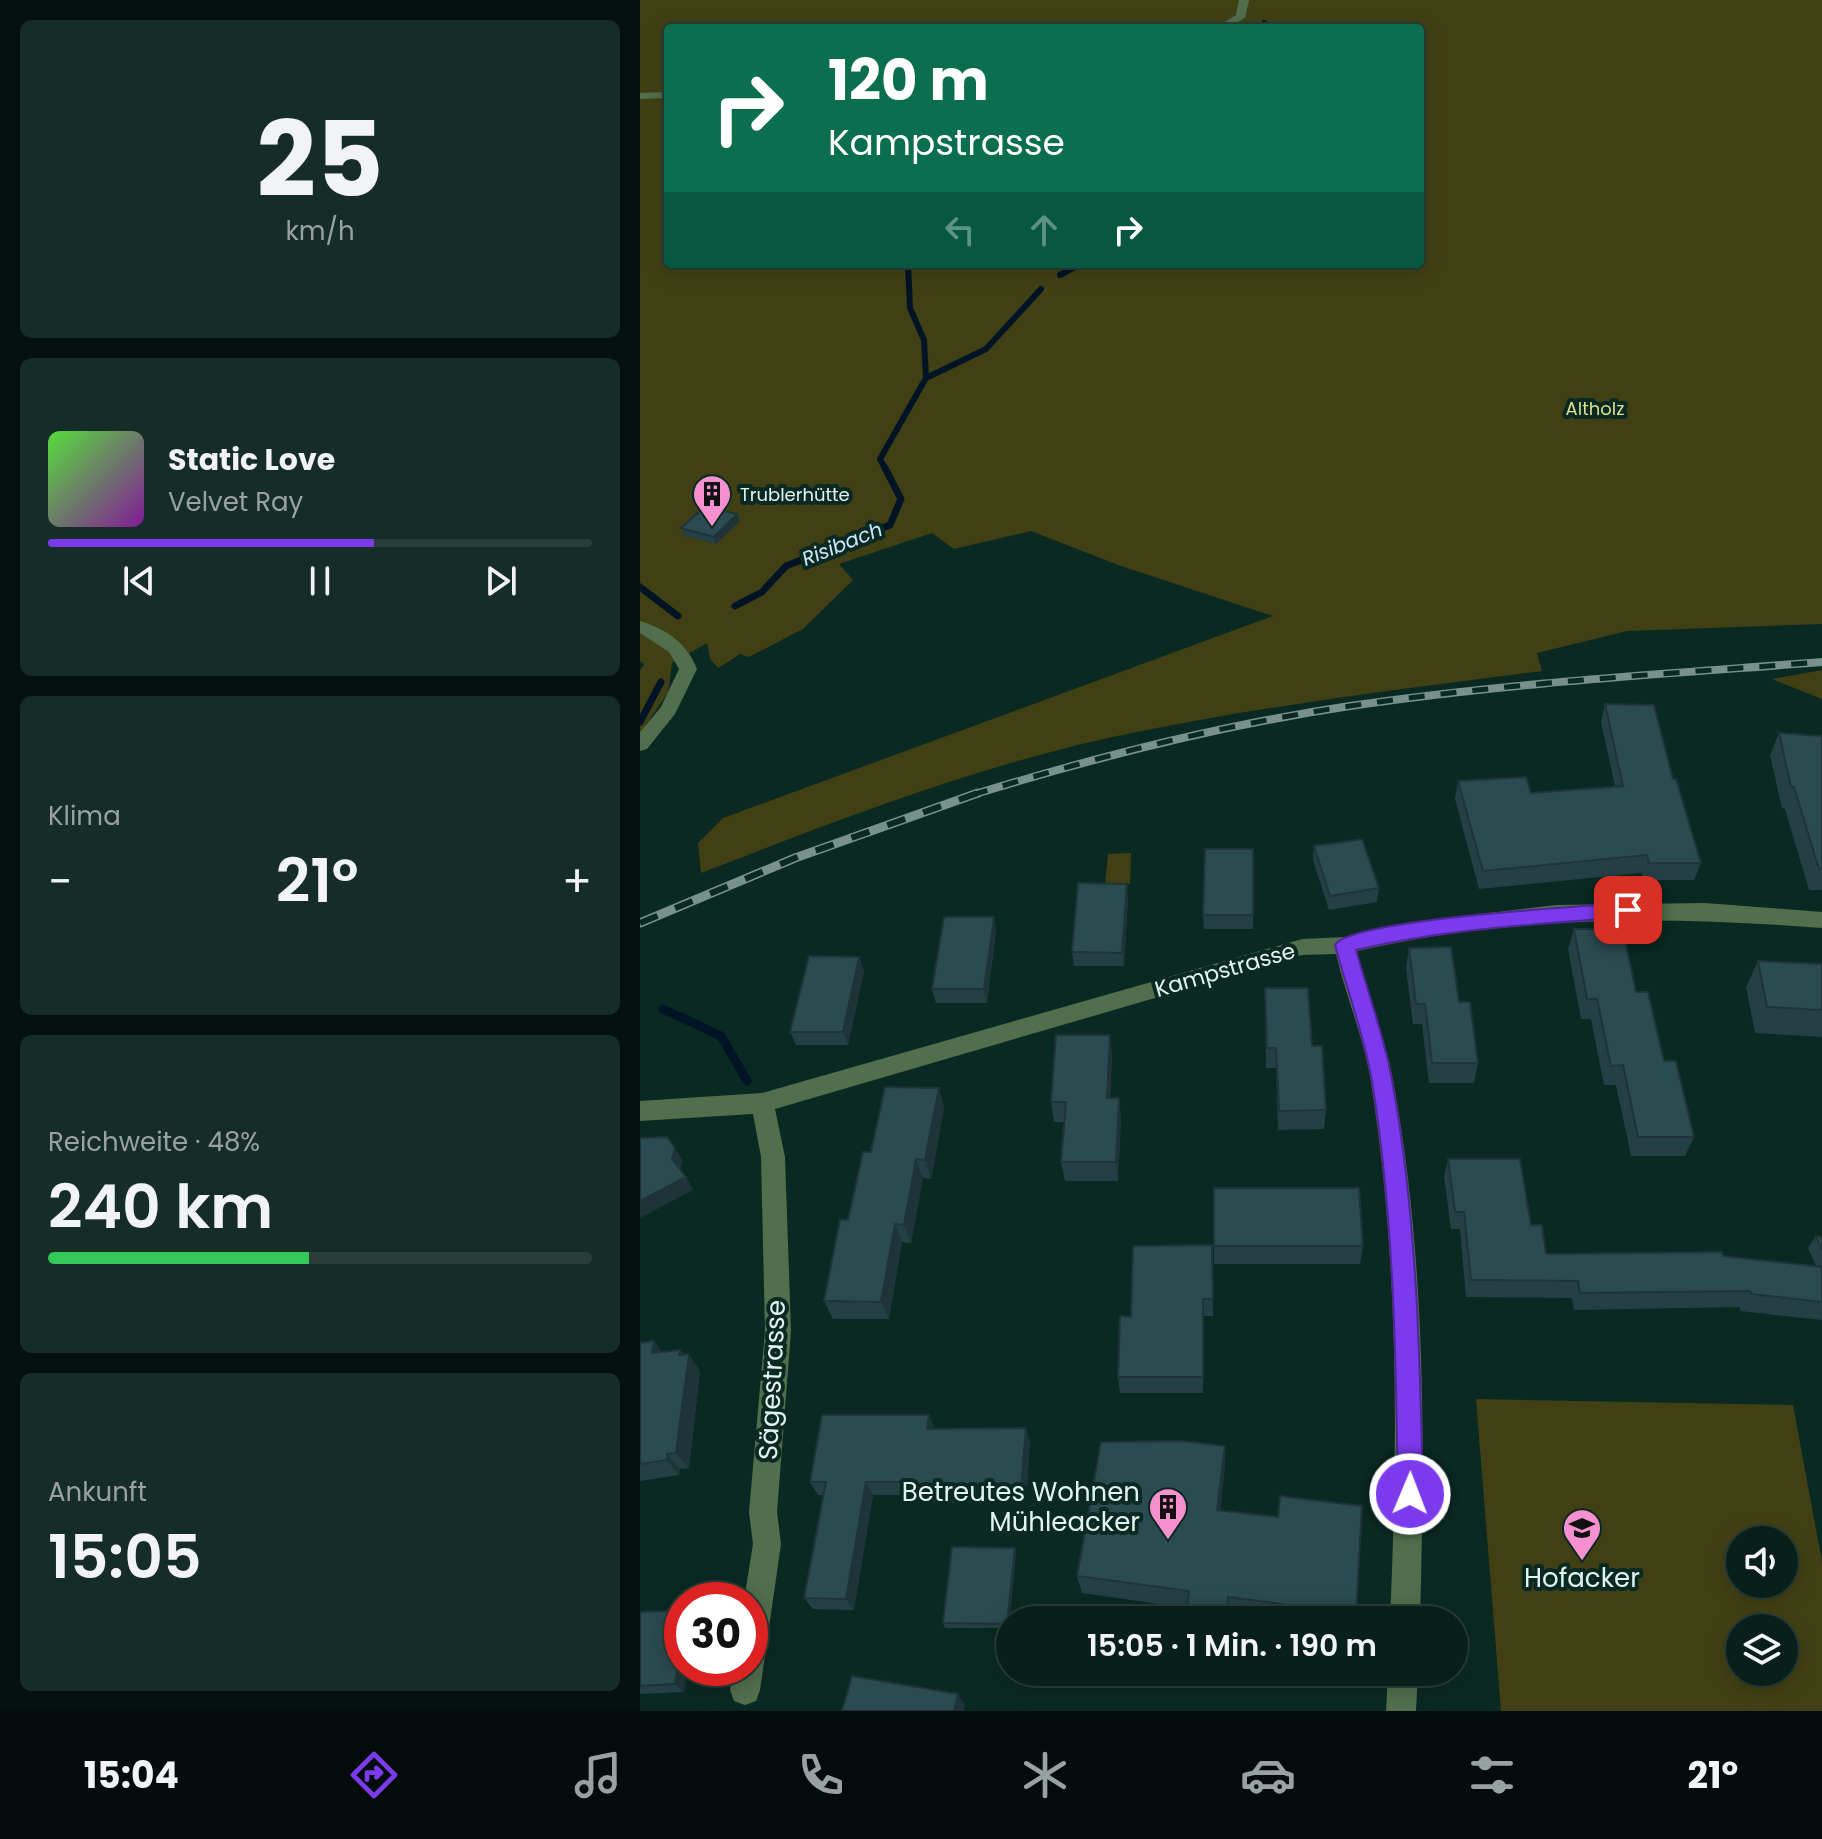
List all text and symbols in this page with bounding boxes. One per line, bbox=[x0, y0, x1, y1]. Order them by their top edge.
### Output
text: 120 m bbox=[828, 41, 989, 120]
icon: right bbox=[696, 56, 800, 160]
text: 25 bbox=[257, 87, 383, 232]
text: Kampstrasse bbox=[828, 117, 1065, 168]
icon: left bbox=[938, 208, 982, 252]
icon: ahead bbox=[1022, 208, 1066, 252]
icon: right bbox=[1106, 208, 1150, 252]
text: km/h bbox=[285, 213, 355, 249]
park label: Altholz bbox=[1566, 396, 1624, 421]
text: Static Love bbox=[168, 438, 335, 481]
building icon: Trublerhütte bbox=[691, 473, 733, 528]
place label: Trublerhütte bbox=[740, 482, 850, 507]
text: Velvet Ray bbox=[168, 484, 303, 520]
water label: Risibach bbox=[798, 515, 886, 573]
icon: previous bbox=[117, 559, 161, 603]
icon: pause bbox=[298, 559, 342, 603]
icon: next bbox=[479, 559, 523, 603]
text: Klima bbox=[48, 798, 121, 834]
text: 21° bbox=[276, 839, 359, 923]
text: − bbox=[48, 851, 72, 912]
text: + bbox=[562, 851, 592, 912]
pin bbox=[1594, 876, 1662, 944]
icon: arrive bbox=[1606, 888, 1650, 932]
street label: Kampstrasse bbox=[1151, 935, 1299, 1005]
text: Reichweite · 48% bbox=[48, 1124, 260, 1160]
text: 240 km bbox=[48, 1165, 273, 1249]
street label: Sägestrasse bbox=[750, 1299, 794, 1461]
position arrow bbox=[1368, 1452, 1452, 1536]
text: Ankunft bbox=[48, 1474, 147, 1510]
place label: Betreutes Wohnen Mühleacker bbox=[902, 1474, 1140, 1540]
building icon: Betreutes Wohnen Mühleacker bbox=[1147, 1486, 1189, 1541]
school or university icon: Hofacker bbox=[1561, 1507, 1603, 1562]
text: 15:05 bbox=[48, 1515, 202, 1599]
map controls bbox=[1726, 1526, 1798, 1686]
button: sound bbox=[1726, 1526, 1798, 1598]
place label: Hofacker bbox=[1524, 1560, 1640, 1596]
speed limit sign: 30 bbox=[664, 1582, 768, 1686]
button: layers bbox=[1726, 1614, 1798, 1686]
text: 15:05 · 1 Min. · 190 m bbox=[1087, 1624, 1377, 1667]
icon: directions bbox=[346, 1747, 402, 1803]
icon: music bbox=[570, 1747, 626, 1803]
icon: phone bbox=[793, 1747, 849, 1803]
icon: climate bbox=[1017, 1747, 1073, 1803]
icon: car bbox=[1240, 1747, 1296, 1803]
icon: filters bbox=[1464, 1747, 1520, 1803]
text: 15:04 bbox=[84, 1750, 179, 1801]
text: 21° bbox=[1687, 1750, 1738, 1801]

